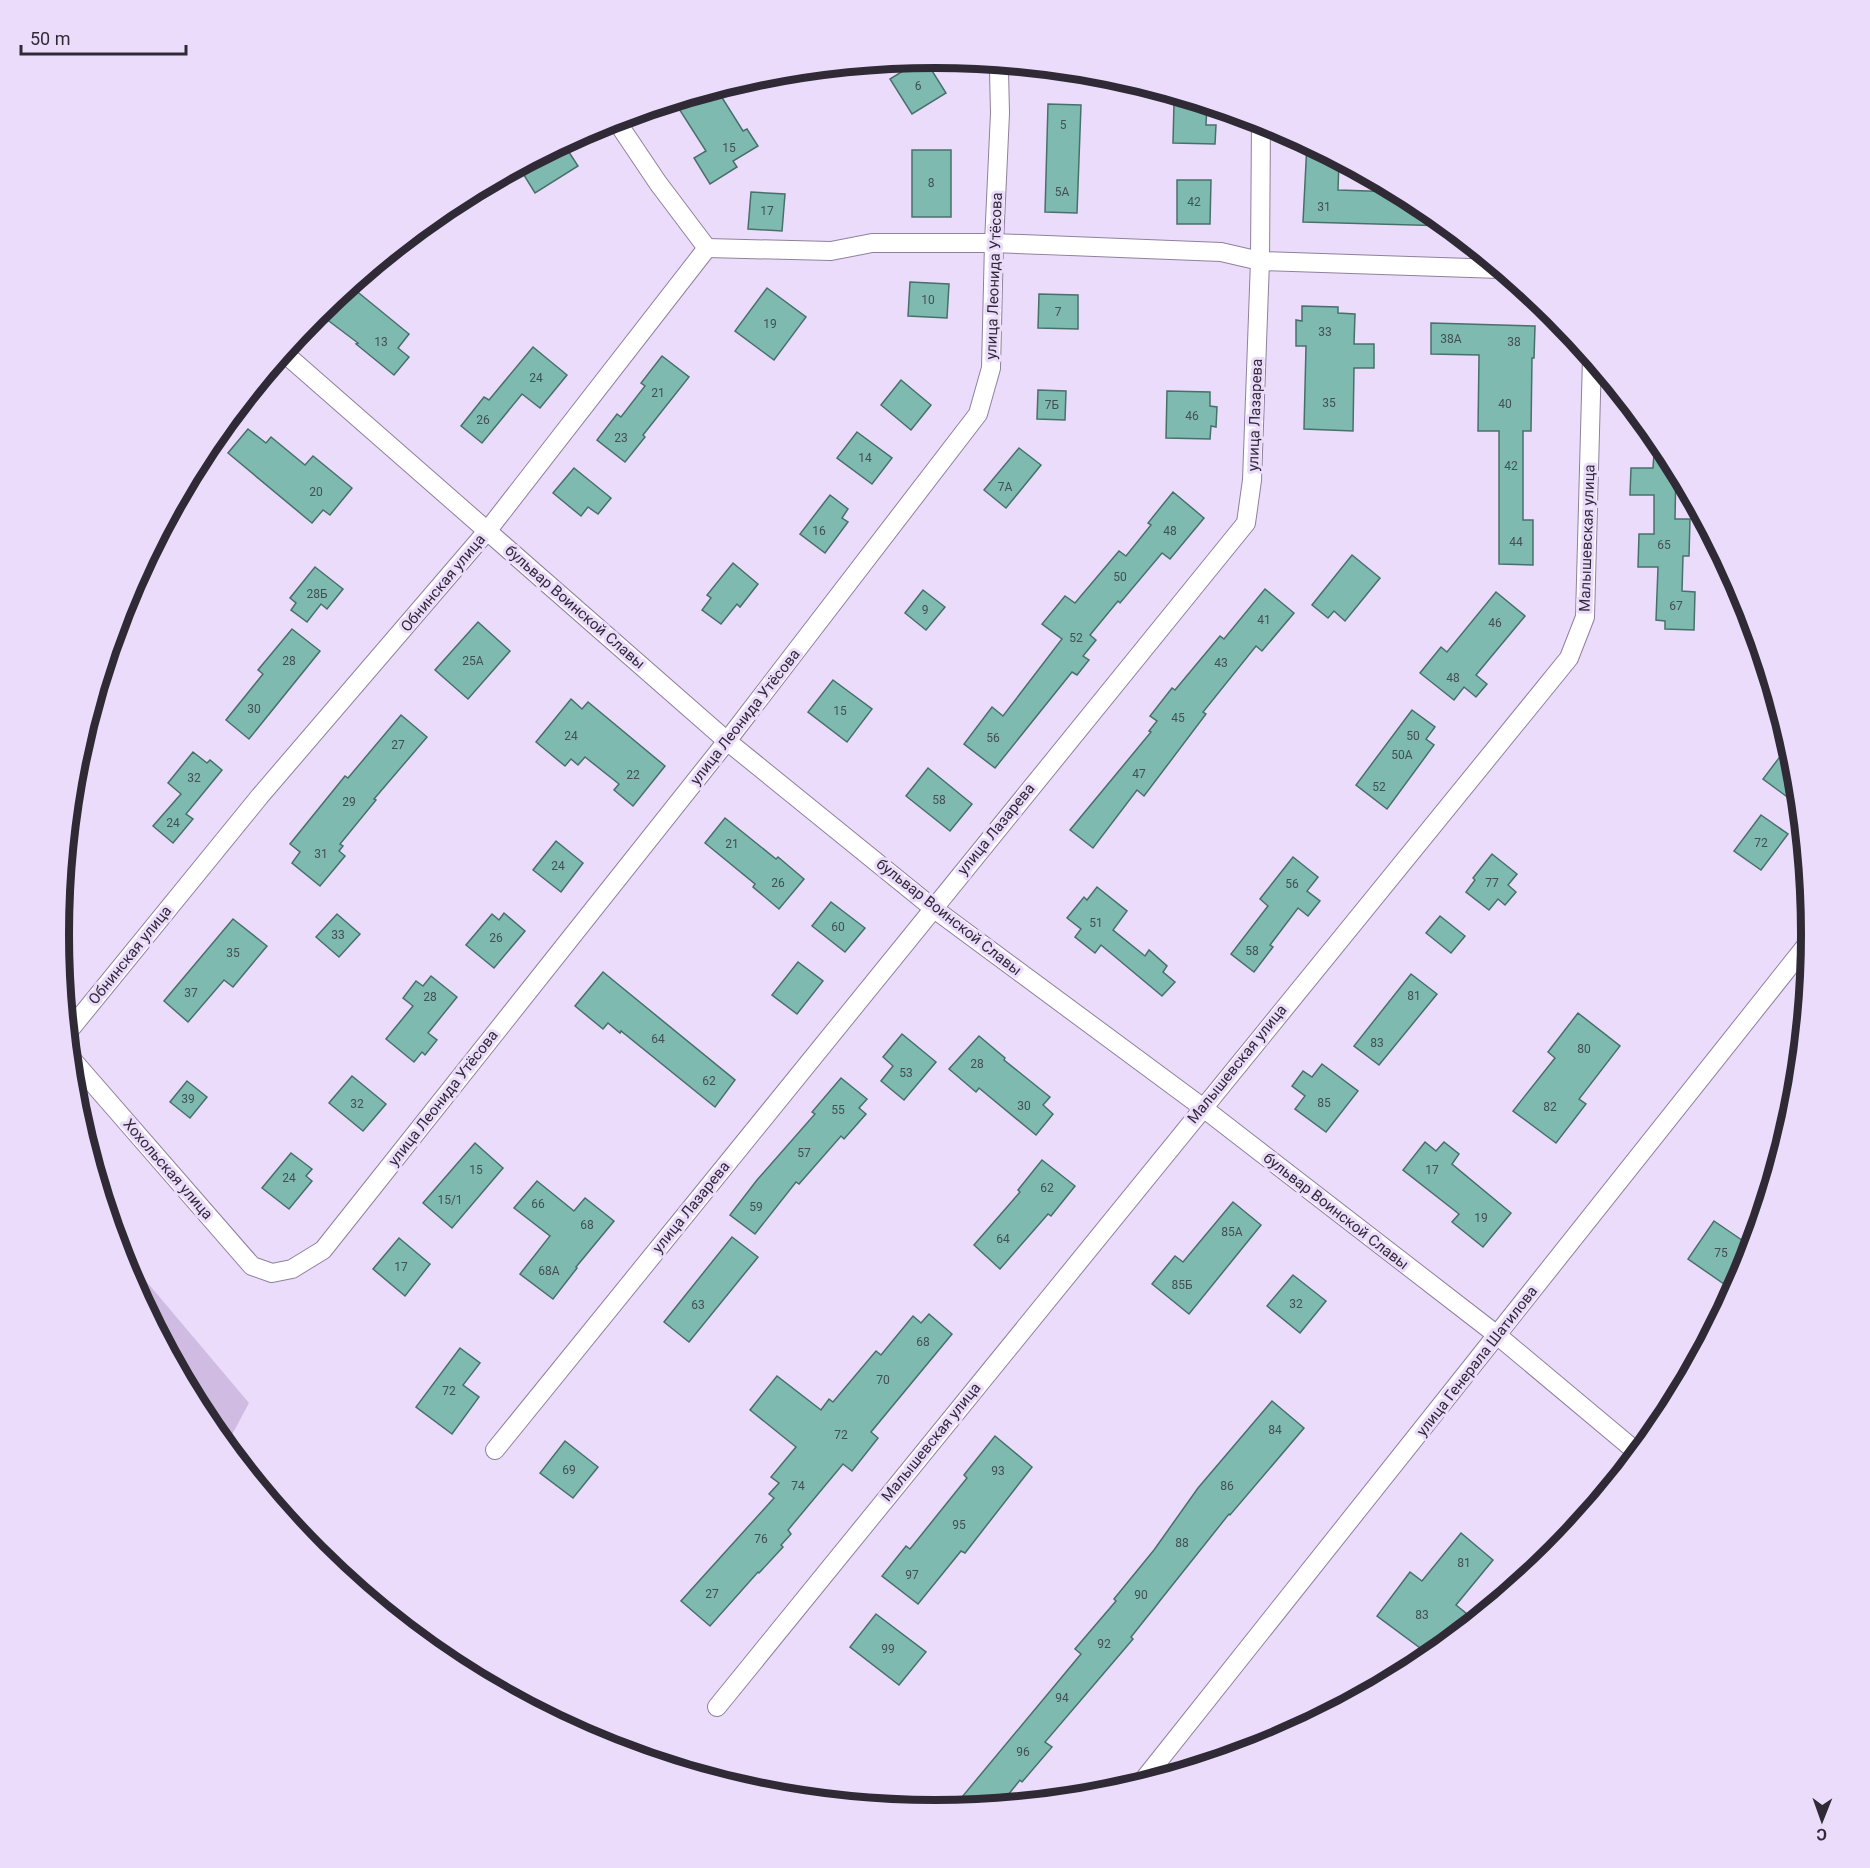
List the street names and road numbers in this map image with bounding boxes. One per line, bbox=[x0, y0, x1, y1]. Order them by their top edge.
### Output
street label: улица Леонида Утёсова bbox=[982, 192, 1006, 360]
street label: улица Лазарева bbox=[1244, 358, 1266, 472]
street label: Малышевская улица bbox=[1575, 464, 1599, 612]
street label: Обнинская улица bbox=[397, 531, 489, 635]
street label: бульвар Воинской Славы bbox=[501, 541, 649, 673]
street label: улица Леонида Утёсова bbox=[686, 645, 804, 789]
street label: улица Лазарева bbox=[954, 780, 1038, 878]
street label: бульвар Воинской Славы bbox=[873, 855, 1025, 979]
street label: Обнинская улица bbox=[85, 902, 175, 1008]
street label: Малышевская улица bbox=[1184, 1001, 1290, 1127]
street label: улица Леонида Утёсова bbox=[384, 1026, 502, 1170]
street label: Хохольская улица bbox=[119, 1115, 217, 1223]
street label: бульвар Воинской Славы bbox=[1260, 1149, 1412, 1273]
street label: улица Лазарева bbox=[649, 1158, 733, 1256]
street label: улица Генерала Шатилова bbox=[1413, 1282, 1541, 1440]
street label: Малышевская улица bbox=[878, 1379, 984, 1505]

